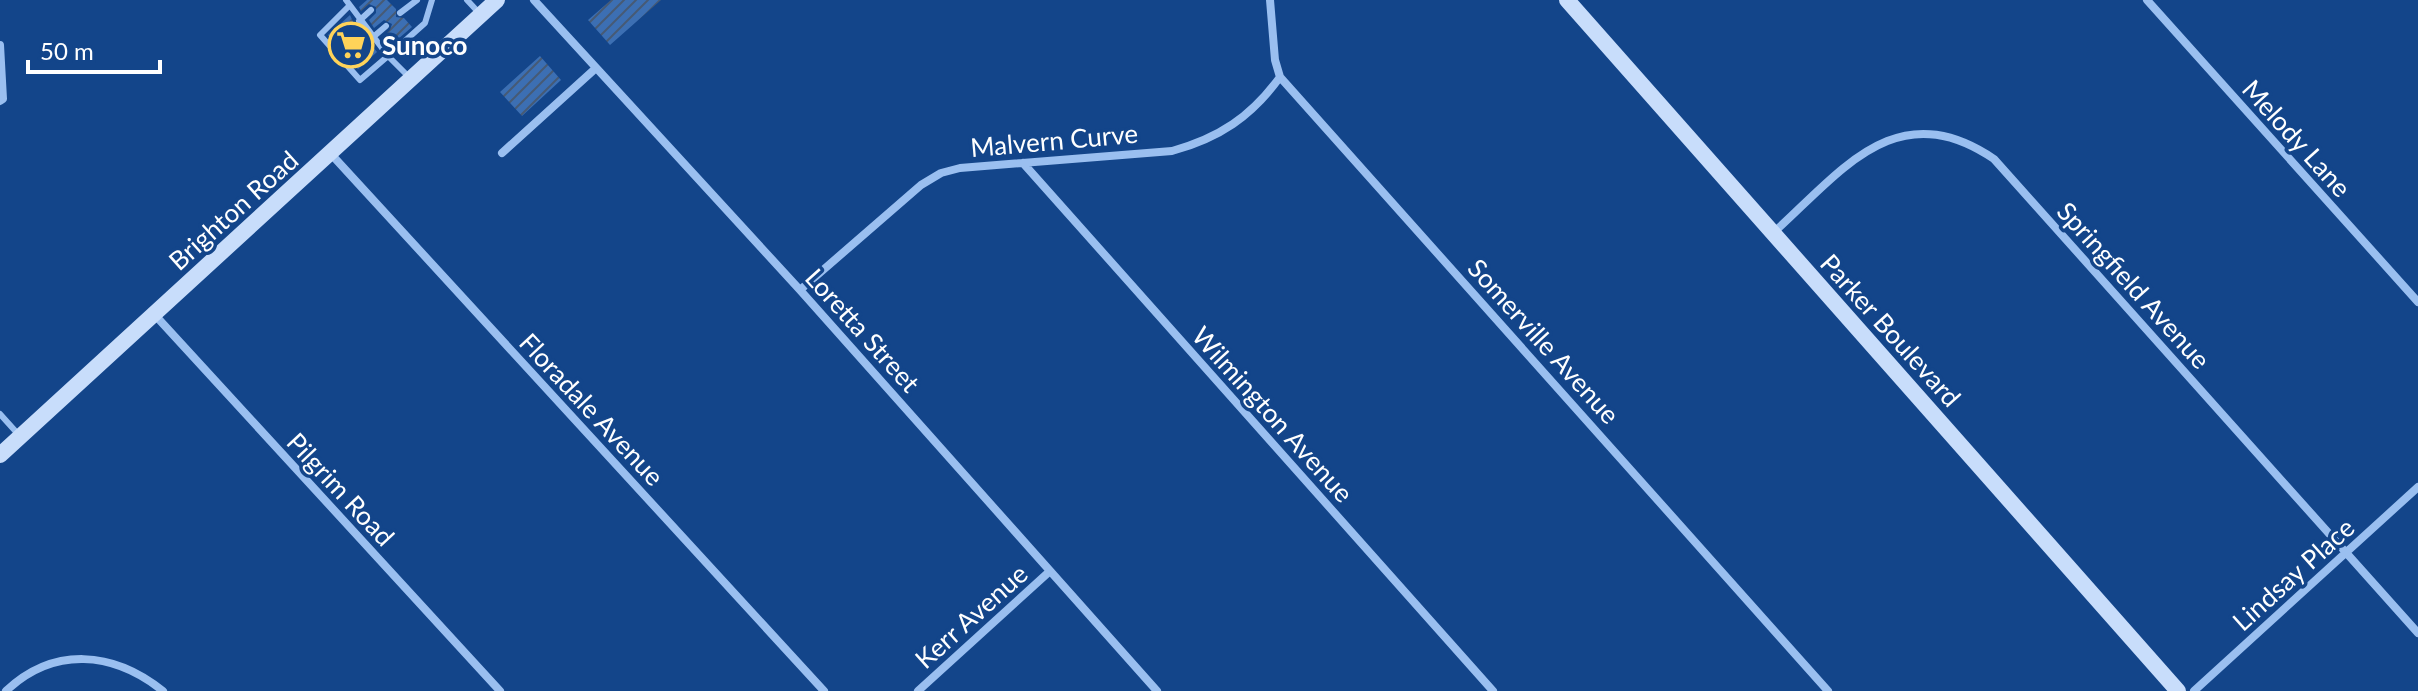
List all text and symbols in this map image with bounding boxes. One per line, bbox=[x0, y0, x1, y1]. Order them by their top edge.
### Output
supermarket icon: Sunoco bbox=[327, 21, 375, 69]
scale bar bbox=[28, 24, 160, 74]
place label: Sunoco bbox=[382, 29, 468, 61]
text: 50 m bbox=[40, 36, 94, 65]
street label: Melody Lane bbox=[2236, 73, 2358, 203]
street label: Malvern Curve bbox=[969, 117, 1139, 163]
street label: Brighton Road bbox=[162, 144, 304, 276]
street label: Springfield Avenue bbox=[2051, 195, 2217, 375]
street label: Parker Boulevard bbox=[1814, 247, 1968, 413]
street label: Somerville Avenue bbox=[1462, 252, 1626, 430]
street label: Loretta Street bbox=[799, 262, 927, 399]
street label: Wilmington Avenue bbox=[1186, 320, 1360, 508]
street label: Floradale Avenue bbox=[513, 326, 671, 492]
street label: Pilgrim Road bbox=[281, 426, 401, 552]
street label: Lindsay Place bbox=[2226, 511, 2360, 637]
street label: Kerr Avenue bbox=[908, 557, 1034, 675]

